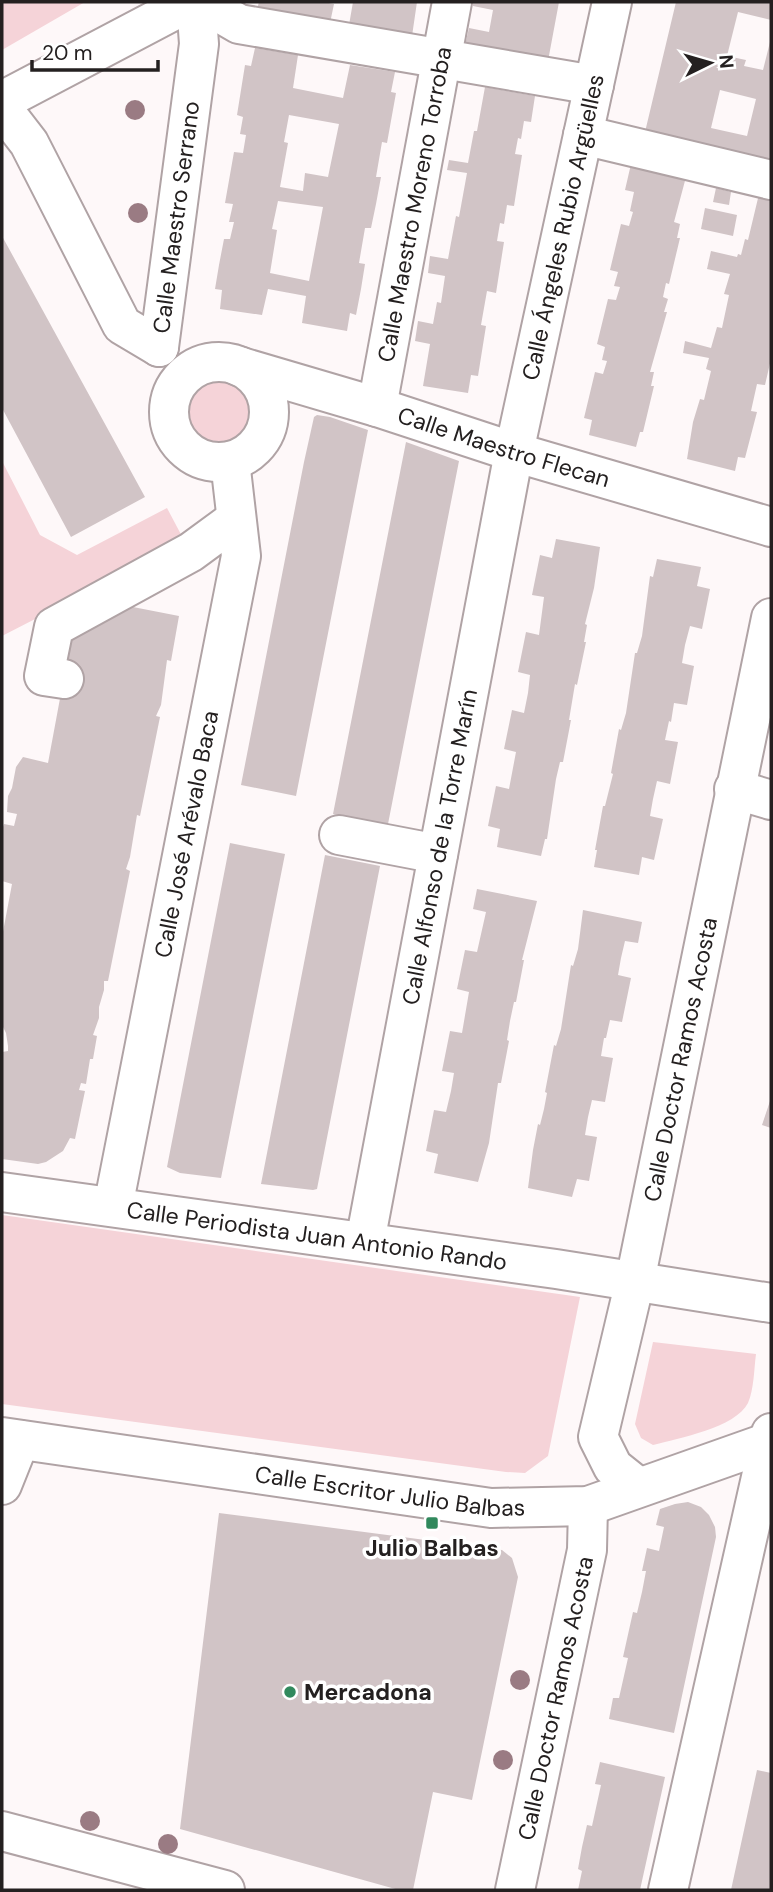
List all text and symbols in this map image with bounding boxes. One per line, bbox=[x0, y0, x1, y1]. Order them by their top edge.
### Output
scale bar bbox=[32, 28, 158, 72]
north arrow bbox=[675, 28, 745, 98]
text: 20 m bbox=[42, 39, 93, 67]
street label: Calle Maestro Moreno Torroba bbox=[371, 44, 458, 365]
text: N bbox=[713, 54, 739, 70]
street label: Calle Ángeles Rubio Argüelles bbox=[515, 71, 611, 383]
street label: Calle Maestro Serrano bbox=[146, 99, 206, 335]
street label: Calle Maestro Flecan bbox=[394, 400, 613, 494]
street label: Calle Alfonso de la Torre Marín bbox=[395, 687, 484, 1007]
street label: Calle José Arévalo Baca bbox=[147, 708, 225, 960]
street label: Calle Doctor Ramos Acosta bbox=[637, 915, 724, 1204]
street label: Calle Periodista Juan Antonio Rando bbox=[125, 1195, 509, 1277]
street label: Calle Escritor Julio Balbas bbox=[253, 1459, 525, 1523]
marker: Julio Balbas bbox=[424, 1515, 440, 1531]
place label: Julio Balbas bbox=[365, 1533, 499, 1563]
street label: Calle Doctor Ramos Acosta bbox=[511, 1554, 600, 1843]
place label: Mercadona bbox=[304, 1677, 432, 1707]
marker: Mercadona bbox=[282, 1684, 298, 1700]

